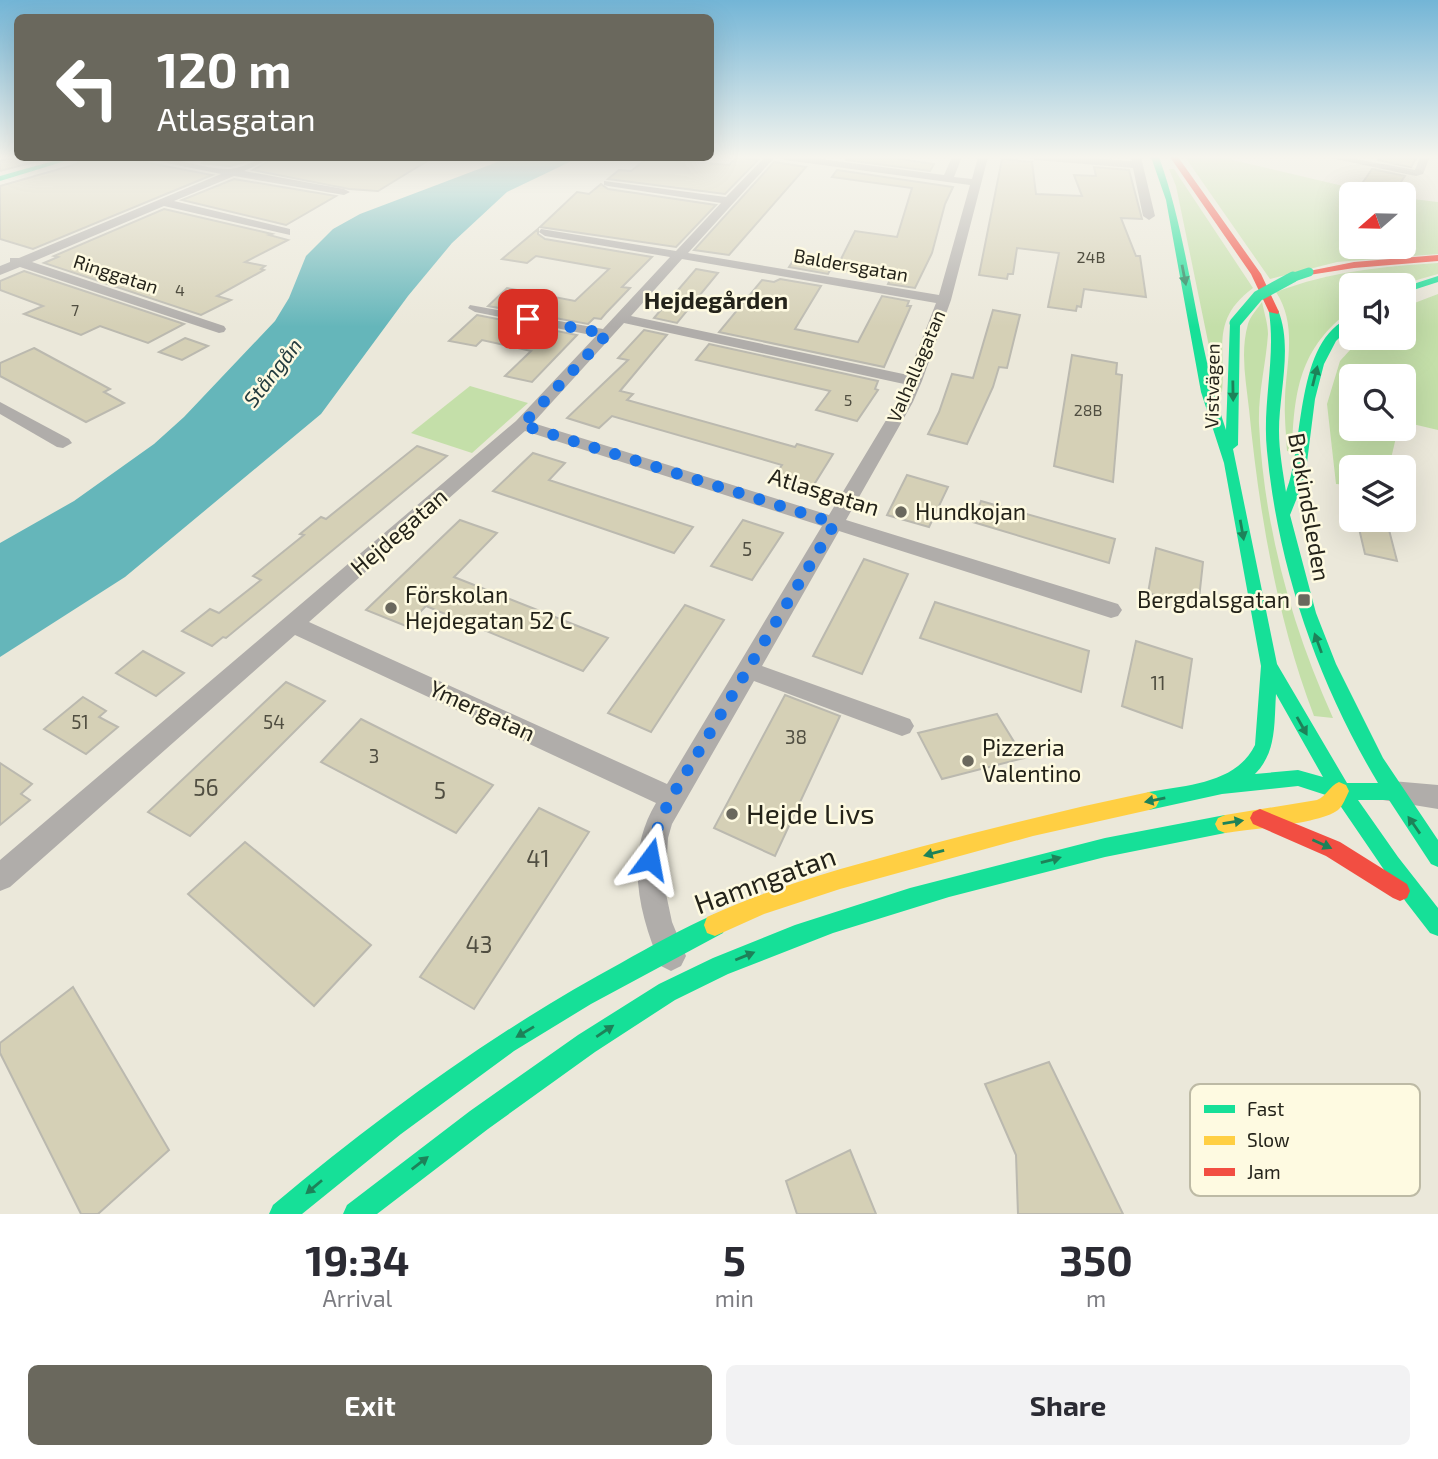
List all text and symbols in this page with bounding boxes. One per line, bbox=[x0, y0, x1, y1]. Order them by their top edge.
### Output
text: 120 m bbox=[157, 39, 291, 98]
icon: left bbox=[42, 42, 133, 133]
text: Atlasgatan bbox=[157, 99, 316, 137]
north arrow bbox=[1339, 182, 1416, 259]
map controls bbox=[1339, 182, 1416, 532]
street label: Baldersgatan bbox=[792, 243, 910, 286]
house number: 24B bbox=[1077, 247, 1105, 266]
street label: Ringgatan bbox=[71, 249, 161, 298]
one-way arrow bbox=[1178, 264, 1189, 286]
button: sound bbox=[1339, 273, 1416, 350]
house number: 4 bbox=[175, 280, 185, 299]
district label: Hejdegården bbox=[644, 285, 788, 314]
pin bbox=[498, 289, 558, 349]
house number: 7 bbox=[71, 300, 79, 319]
icon: arrive bbox=[509, 300, 547, 338]
street label: Valhallagatan bbox=[882, 306, 950, 426]
water label: Stångån bbox=[237, 333, 306, 411]
street label: Vistvägen bbox=[1199, 343, 1224, 429]
button: search bbox=[1339, 364, 1416, 441]
one-way arrow bbox=[1310, 365, 1321, 387]
one-way arrow bbox=[1228, 380, 1239, 402]
house number: 5 bbox=[844, 390, 852, 409]
house number: 28B bbox=[1074, 400, 1102, 419]
street label: Brokindsleden bbox=[1283, 431, 1337, 583]
button: layers bbox=[1339, 455, 1416, 532]
street label: Atlasgatan bbox=[766, 461, 883, 521]
street label: Hejdegatan bbox=[344, 482, 452, 581]
place label: Hundkojan bbox=[915, 497, 1026, 525]
marker: Hundkojan bbox=[893, 504, 909, 520]
one-way arrow bbox=[1237, 520, 1248, 542]
house number: 5 bbox=[742, 537, 752, 560]
place label: Förskolan Hejdegatan 52 C bbox=[405, 580, 573, 634]
place label: Bergdalsgatan bbox=[1137, 585, 1290, 613]
marker: Bergdalsgatan bbox=[1296, 592, 1312, 608]
marker: Förskolan Hejdegatan 52 C bbox=[383, 600, 399, 616]
one-way arrow bbox=[1312, 632, 1323, 653]
house number: 11 bbox=[1150, 671, 1166, 694]
street label: Ymergatan bbox=[425, 673, 540, 747]
house number: 51 bbox=[71, 710, 89, 733]
house number: 54 bbox=[263, 710, 285, 733]
one-way arrow bbox=[1296, 716, 1308, 736]
house number: 38 bbox=[785, 725, 807, 748]
place label: Pizzeria Valentino bbox=[982, 733, 1081, 787]
house number: 3 bbox=[369, 744, 379, 767]
marker: Pizzeria Valentino bbox=[960, 753, 976, 769]
house number: 56 bbox=[193, 773, 219, 801]
house number: 5 bbox=[434, 776, 446, 804]
one-way arrow bbox=[1144, 794, 1166, 805]
place label: Hejde Livs bbox=[746, 796, 874, 830]
marker: Hejde Livs bbox=[724, 806, 740, 822]
one-way arrow bbox=[1222, 816, 1244, 827]
one-way arrow bbox=[1407, 816, 1421, 834]
position arrow bbox=[613, 822, 687, 896]
street label: Hamngatan bbox=[689, 838, 840, 920]
one-way arrow bbox=[1312, 839, 1333, 850]
house number: 41 bbox=[526, 844, 550, 872]
one-way arrow bbox=[923, 848, 945, 859]
one-way arrow bbox=[1040, 854, 1062, 865]
house number: 43 bbox=[466, 930, 492, 958]
one-way arrow bbox=[735, 950, 756, 961]
one-way arrow bbox=[596, 1024, 614, 1038]
one-way arrow bbox=[515, 1026, 534, 1039]
legend bbox=[1190, 1084, 1420, 1196]
text: Fast bbox=[1247, 1097, 1284, 1120]
text: Slow bbox=[1247, 1128, 1290, 1151]
one-way arrow bbox=[411, 1156, 429, 1171]
text: Jam bbox=[1247, 1160, 1281, 1183]
one-way arrow bbox=[305, 1179, 322, 1194]
text: 19:34 bbox=[305, 1234, 410, 1284]
text: 5 bbox=[723, 1234, 746, 1284]
text: 350 bbox=[1059, 1234, 1133, 1284]
text: Arrival bbox=[322, 1284, 392, 1312]
text: min bbox=[715, 1284, 754, 1312]
text: m bbox=[1086, 1284, 1106, 1312]
button: Exit bbox=[28, 1365, 712, 1445]
button: Share bbox=[726, 1365, 1410, 1445]

